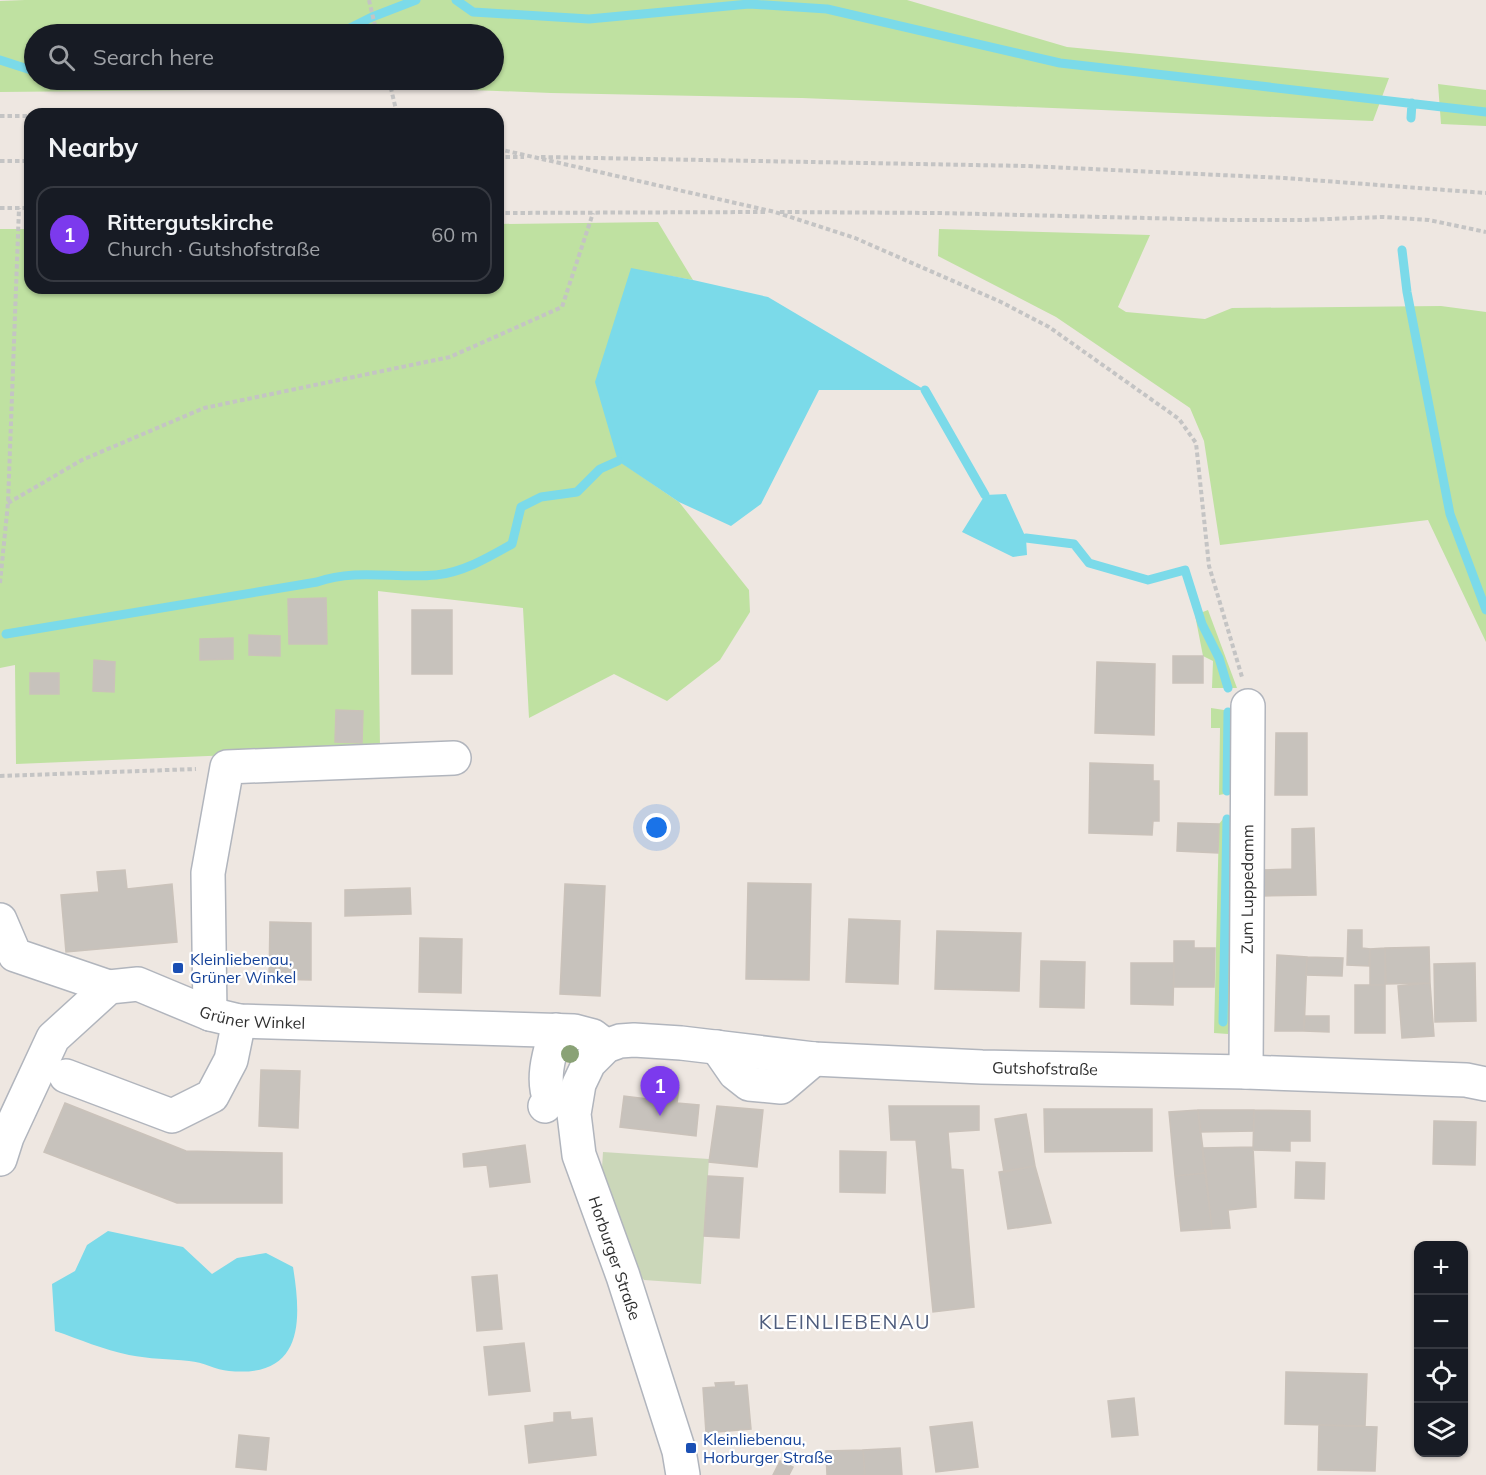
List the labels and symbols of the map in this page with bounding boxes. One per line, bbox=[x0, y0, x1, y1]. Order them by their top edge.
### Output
your location bbox=[642, 813, 671, 842]
street label: Zum Luppedamm bbox=[1237, 824, 1257, 954]
place label: Kleinliebenau, Grüner Winkel bbox=[190, 949, 296, 987]
marker: Kleinliebenau, Grüner Winkel bbox=[171, 961, 185, 975]
street label: Grüner Winkel bbox=[197, 1001, 306, 1033]
street label: Gutshofstraße bbox=[992, 1057, 1098, 1079]
pin: 1 bbox=[640, 1066, 680, 1116]
street label: Horburger Straße bbox=[584, 1193, 646, 1323]
district label: KLEINLIEBENAU bbox=[759, 1309, 931, 1334]
place label: Kleinliebenau, Horburger Straße bbox=[703, 1429, 833, 1467]
marker: Kleinliebenau, Horburger Straße bbox=[684, 1441, 698, 1455]

